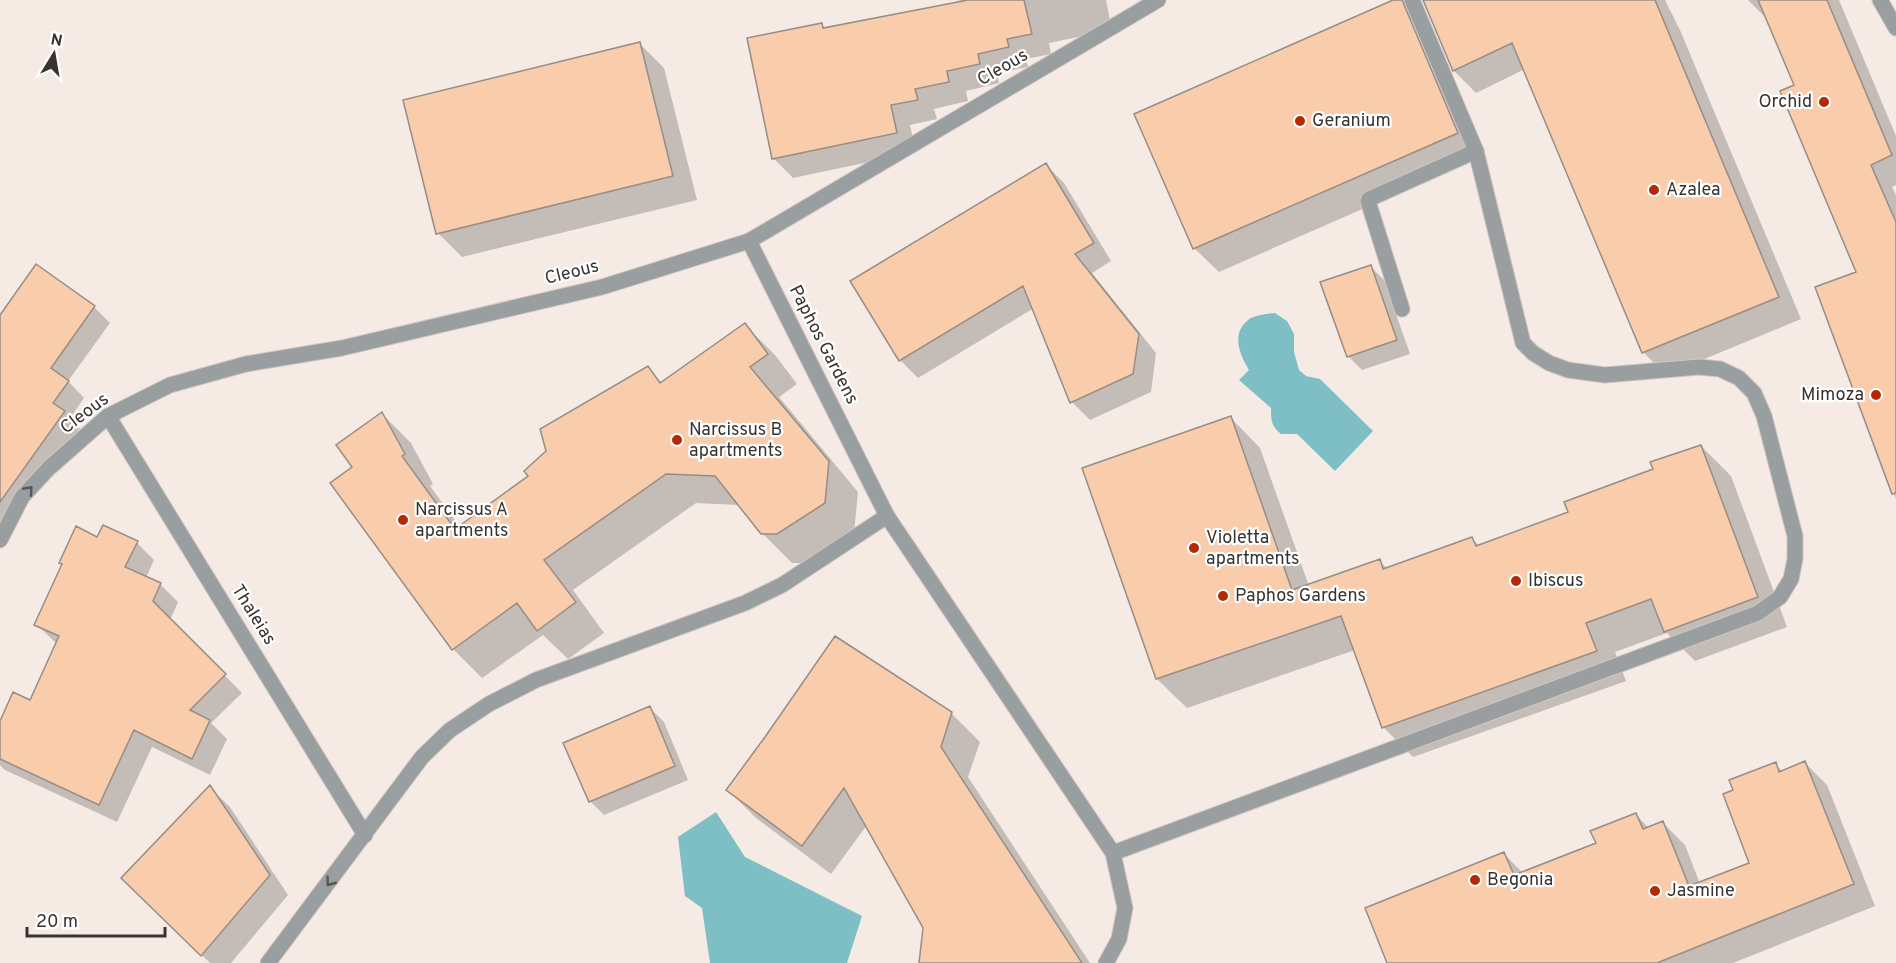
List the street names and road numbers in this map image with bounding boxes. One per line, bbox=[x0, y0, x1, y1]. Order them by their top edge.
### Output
street label: Cleous bbox=[973, 44, 1033, 92]
street label: Cleous bbox=[543, 255, 601, 291]
street label: Paphos Gardens bbox=[783, 281, 863, 409]
street label: Cleous bbox=[56, 388, 114, 440]
street label: Thaleias bbox=[225, 580, 281, 650]

